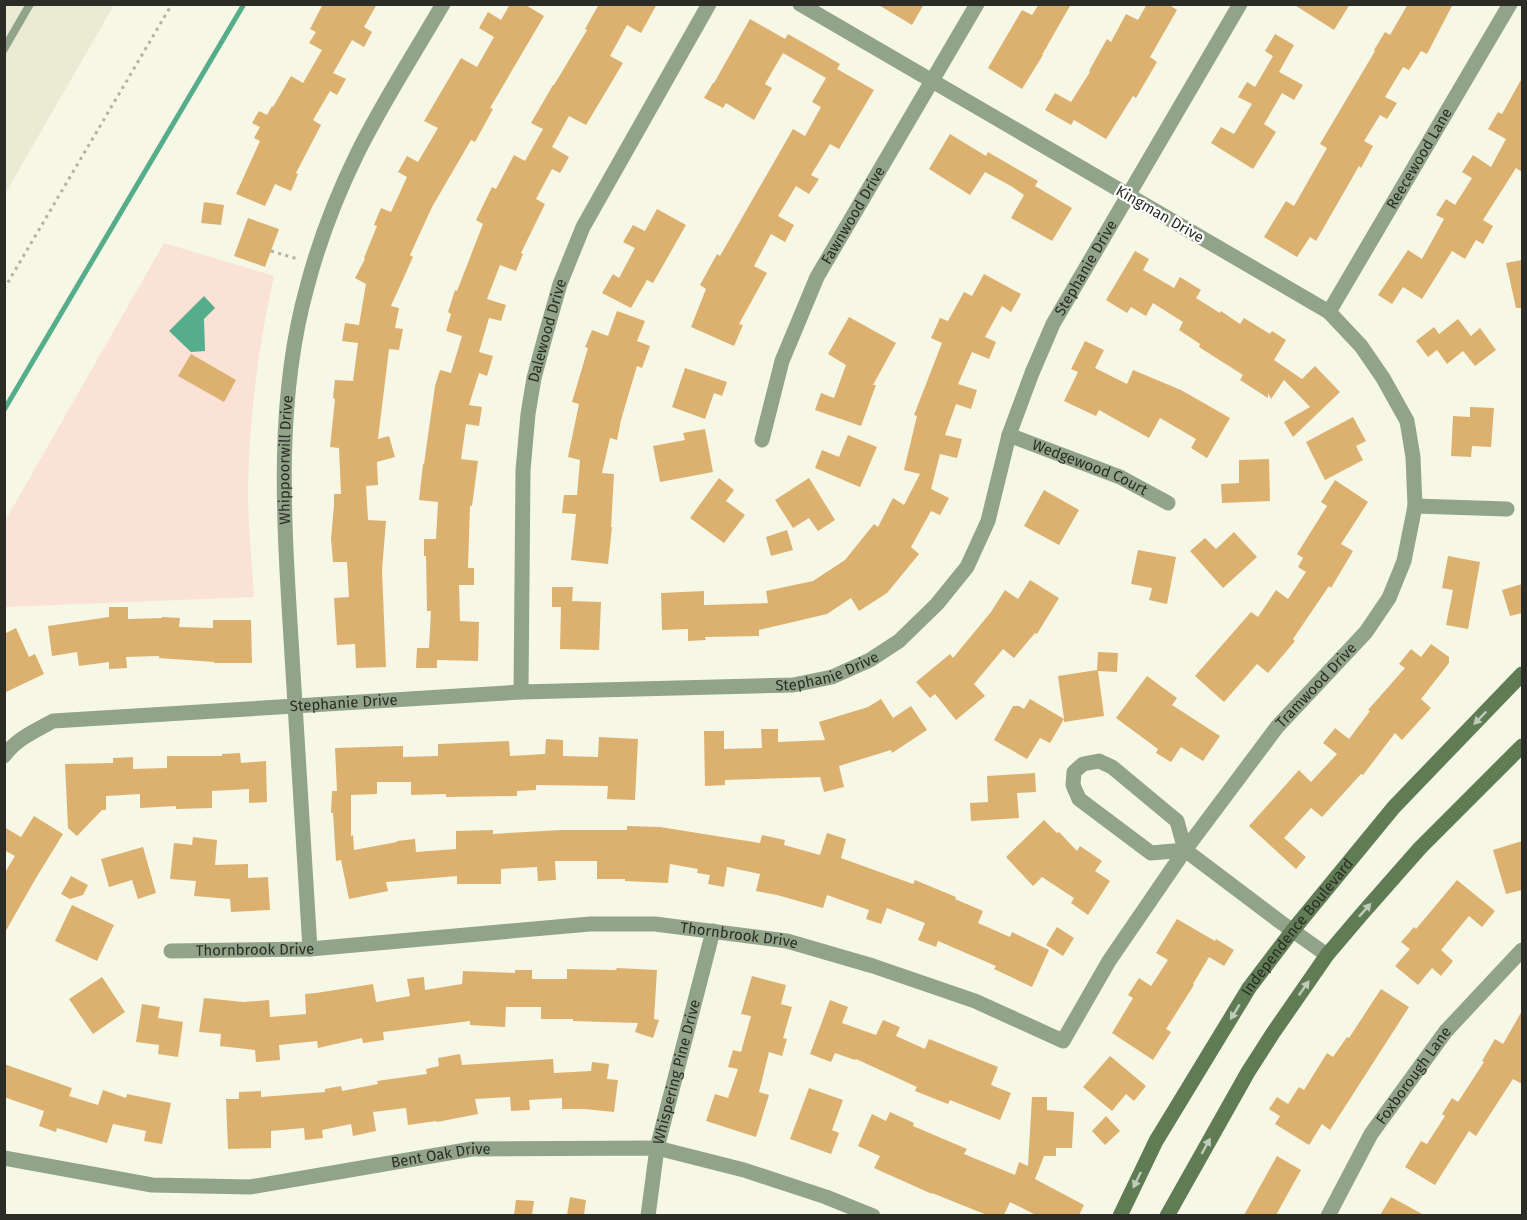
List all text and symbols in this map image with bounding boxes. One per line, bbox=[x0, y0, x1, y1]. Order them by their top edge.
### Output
street label: Reecewood Lane bbox=[1383, 105, 1456, 212]
street label: Fawnwood Drive bbox=[817, 163, 889, 268]
street label: Kingman Drive bbox=[1113, 182, 1207, 246]
street label: Stephanie Drive bbox=[1051, 217, 1121, 319]
street label: Dalewood Drive bbox=[524, 276, 570, 384]
street label: Whippoorwill Drive bbox=[275, 394, 297, 525]
street label: Wedgewood Court bbox=[1030, 436, 1151, 499]
street label: Tramwood Drive bbox=[1272, 639, 1360, 732]
street label: Stephanie Drive bbox=[775, 648, 882, 694]
street label: Stephanie Drive bbox=[289, 691, 398, 715]
one-way arrow bbox=[1474, 710, 1488, 724]
street label: Independence Boulevard bbox=[1238, 855, 1357, 999]
one-way arrow bbox=[1358, 903, 1371, 918]
street label: Thornbrook Drive bbox=[679, 918, 800, 953]
street label: Thornbrook Drive bbox=[196, 940, 315, 960]
one-way arrow bbox=[1298, 981, 1310, 997]
street label: Whispering Pine Drive bbox=[649, 998, 704, 1147]
one-way arrow bbox=[1229, 1004, 1240, 1020]
street label: Foxborough Lane bbox=[1372, 1023, 1455, 1128]
one-way arrow bbox=[1201, 1137, 1211, 1154]
street label: Bent Oak Drive bbox=[390, 1140, 491, 1172]
one-way arrow bbox=[1133, 1172, 1142, 1189]

